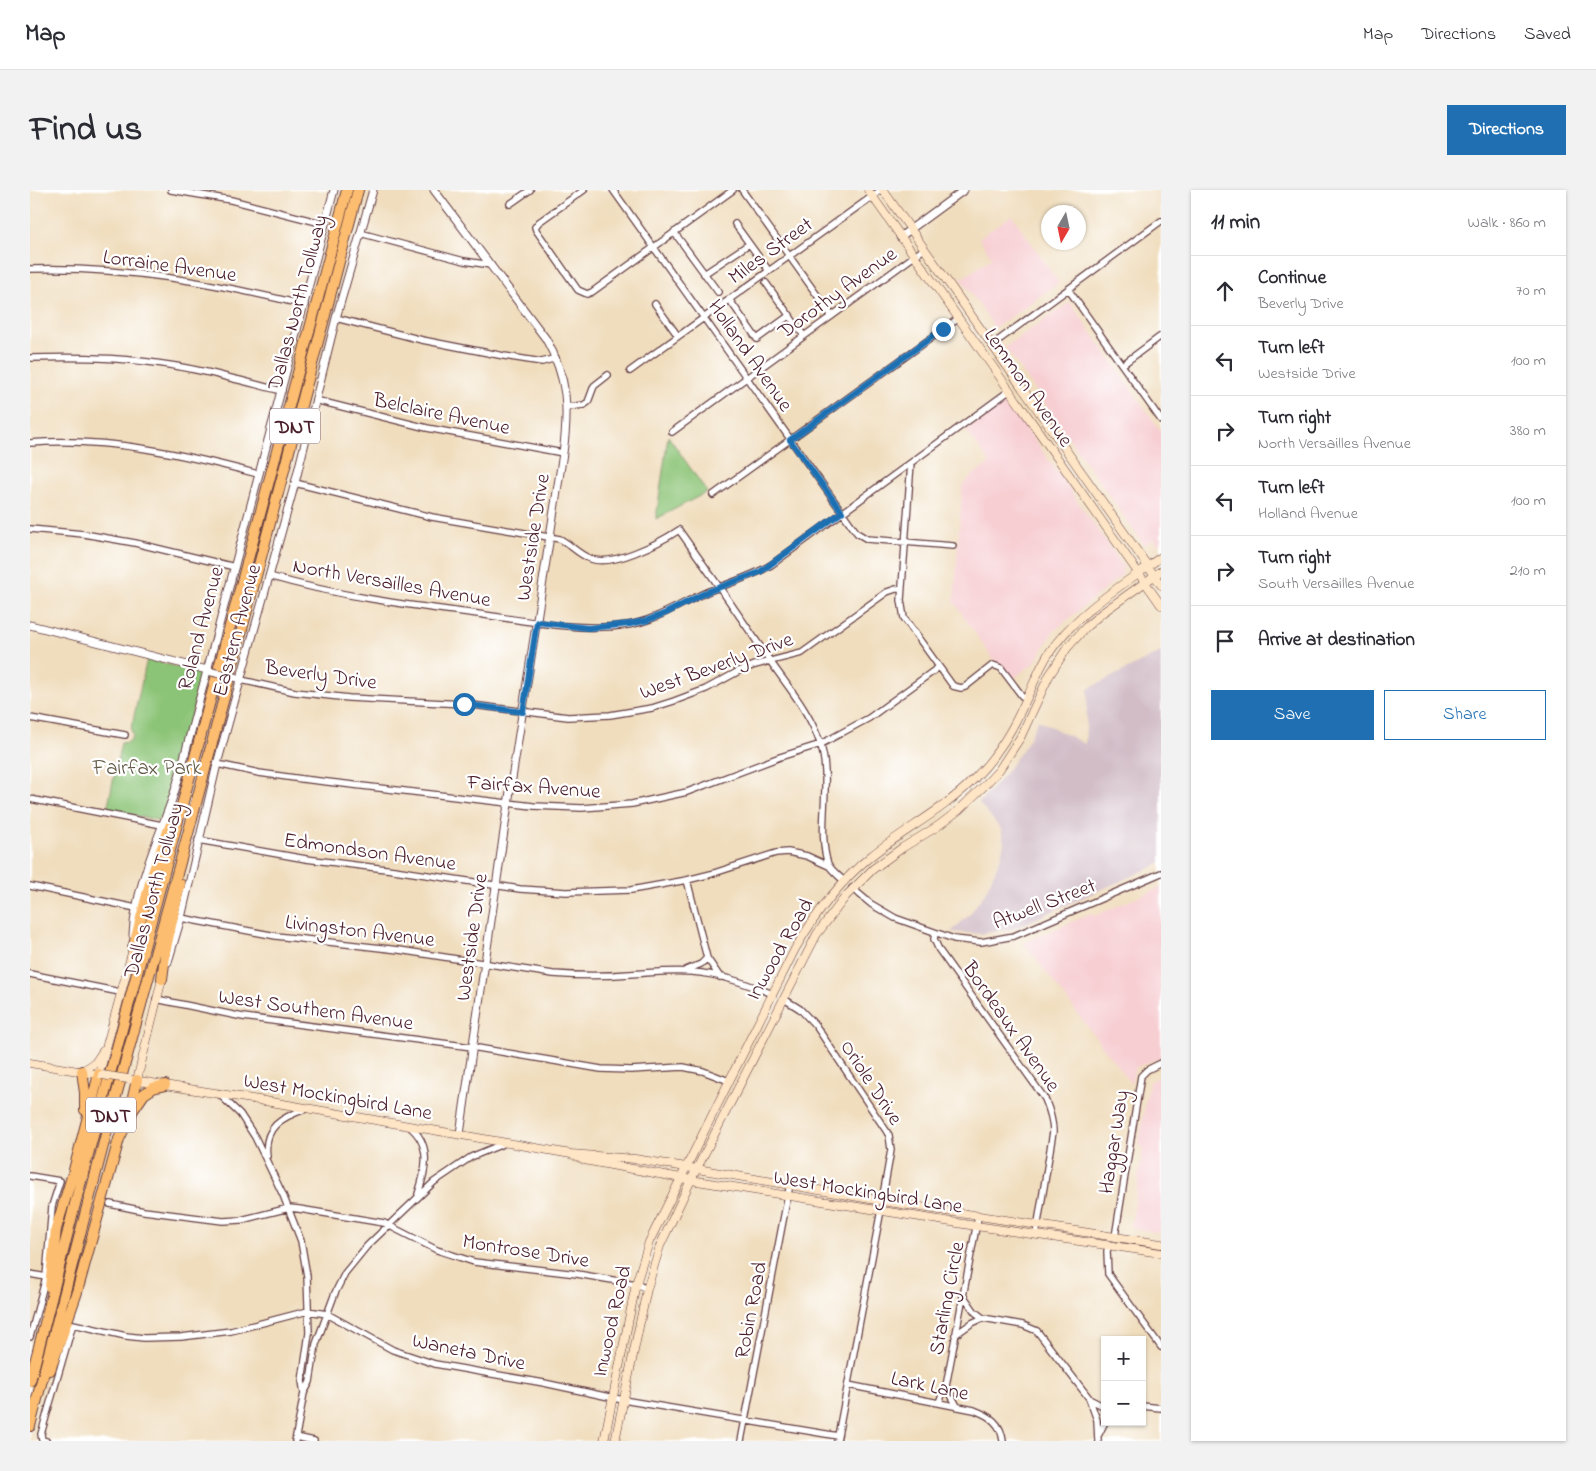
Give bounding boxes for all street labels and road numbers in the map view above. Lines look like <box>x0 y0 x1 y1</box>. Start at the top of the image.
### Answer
street label: Miles Street <box>723 211 820 293</box>
street label: Dallas North Tollway <box>261 212 339 395</box>
street label: Dorothy Avenue <box>772 240 905 349</box>
street label: Lorraine Avenue <box>101 243 239 291</box>
street label: Holland Avenue <box>699 294 800 419</box>
street label: Lemmon Avenue <box>975 323 1080 454</box>
street label: Belclaire Avenue <box>370 386 513 444</box>
road number: DNT <box>270 408 320 444</box>
street label: Westside Drive <box>509 471 559 603</box>
street label: North Versailles Avenue <box>290 552 494 616</box>
street label: Eastern Avenue <box>206 560 270 700</box>
street label: Roland Avenue <box>171 563 233 694</box>
street label: West Beverly Drive <box>636 625 799 710</box>
street label: Beverly Drive <box>262 653 379 701</box>
street label: Fairfax Avenue <box>465 768 602 808</box>
street label: Dallas North Tollway <box>117 800 195 983</box>
street label: Edmondson Avenue <box>282 826 458 880</box>
street label: Westside Drive <box>449 871 497 1003</box>
street label: Atwell Street <box>989 871 1101 938</box>
street label: Inwood Road <box>739 893 822 1007</box>
street label: Livingston Avenue <box>283 908 437 958</box>
street label: Bordeaux Avenue <box>953 955 1067 1099</box>
street label: West Southern Avenue <box>216 982 416 1040</box>
street label: Oriole Drive <box>831 1034 909 1132</box>
street label: West Mockingbird Lane <box>241 1067 435 1131</box>
street label: Haggar Way <box>1092 1088 1140 1197</box>
road number: DNT <box>86 1098 136 1132</box>
street label: West Mockingbird Lane <box>771 1163 965 1225</box>
street label: Montrose Drive <box>460 1227 592 1277</box>
street label: Starling Circle <box>922 1239 976 1358</box>
street label: Robin Road <box>728 1259 776 1361</box>
street label: Inwood Road <box>586 1263 640 1380</box>
street label: Waneta Drive <box>409 1326 528 1380</box>
street label: Lark Lane <box>888 1364 972 1410</box>

